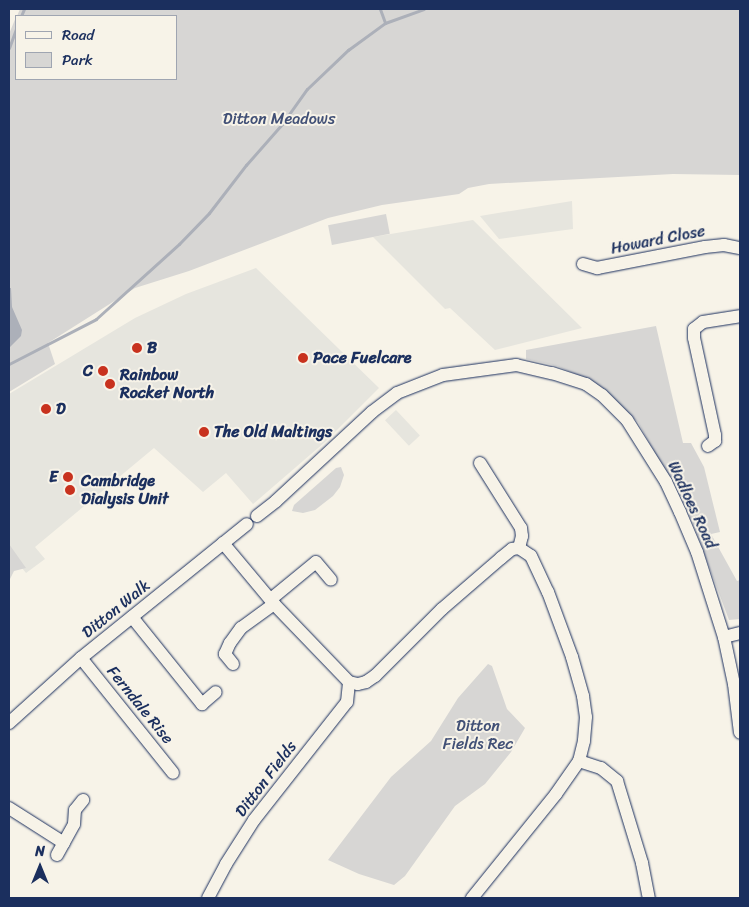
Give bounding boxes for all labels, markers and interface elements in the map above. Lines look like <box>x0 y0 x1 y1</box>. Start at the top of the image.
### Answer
legend <box>15 15 178 80</box>
text: Road <box>62 22 94 48</box>
text: Park <box>62 47 93 73</box>
park label: Ditton Meadows <box>223 109 335 129</box>
street label: Howard Close <box>609 221 707 259</box>
place label: B <box>147 338 157 358</box>
marker: B <box>131 342 143 354</box>
place label: Pace Fuelcare <box>313 348 412 368</box>
marker: Pace Fuelcare <box>297 352 309 364</box>
place label: C <box>83 361 93 381</box>
marker: C <box>97 365 109 377</box>
place label: Rainbow Rocket North <box>120 365 214 403</box>
marker: Rainbow Rocket North <box>104 378 116 390</box>
place label: D <box>56 399 66 419</box>
marker: D <box>40 403 52 415</box>
place label: The Old Maltings <box>214 422 332 442</box>
marker: The Old Maltings <box>198 426 210 438</box>
street label: Wadloes Road <box>663 458 721 552</box>
place label: E <box>49 467 58 487</box>
marker: E <box>62 471 74 483</box>
place label: Cambridge Dialysis Unit <box>81 471 169 509</box>
marker: Cambridge Dialysis Unit <box>63 483 77 497</box>
street label: Ditton Walk <box>78 576 154 642</box>
street label: Ferndale Rise <box>103 662 177 748</box>
park label: Ditton Fields Rec <box>443 716 513 754</box>
street label: Ditton Fields <box>232 738 300 820</box>
text: N <box>35 839 45 864</box>
north arrow <box>15 842 65 892</box>

